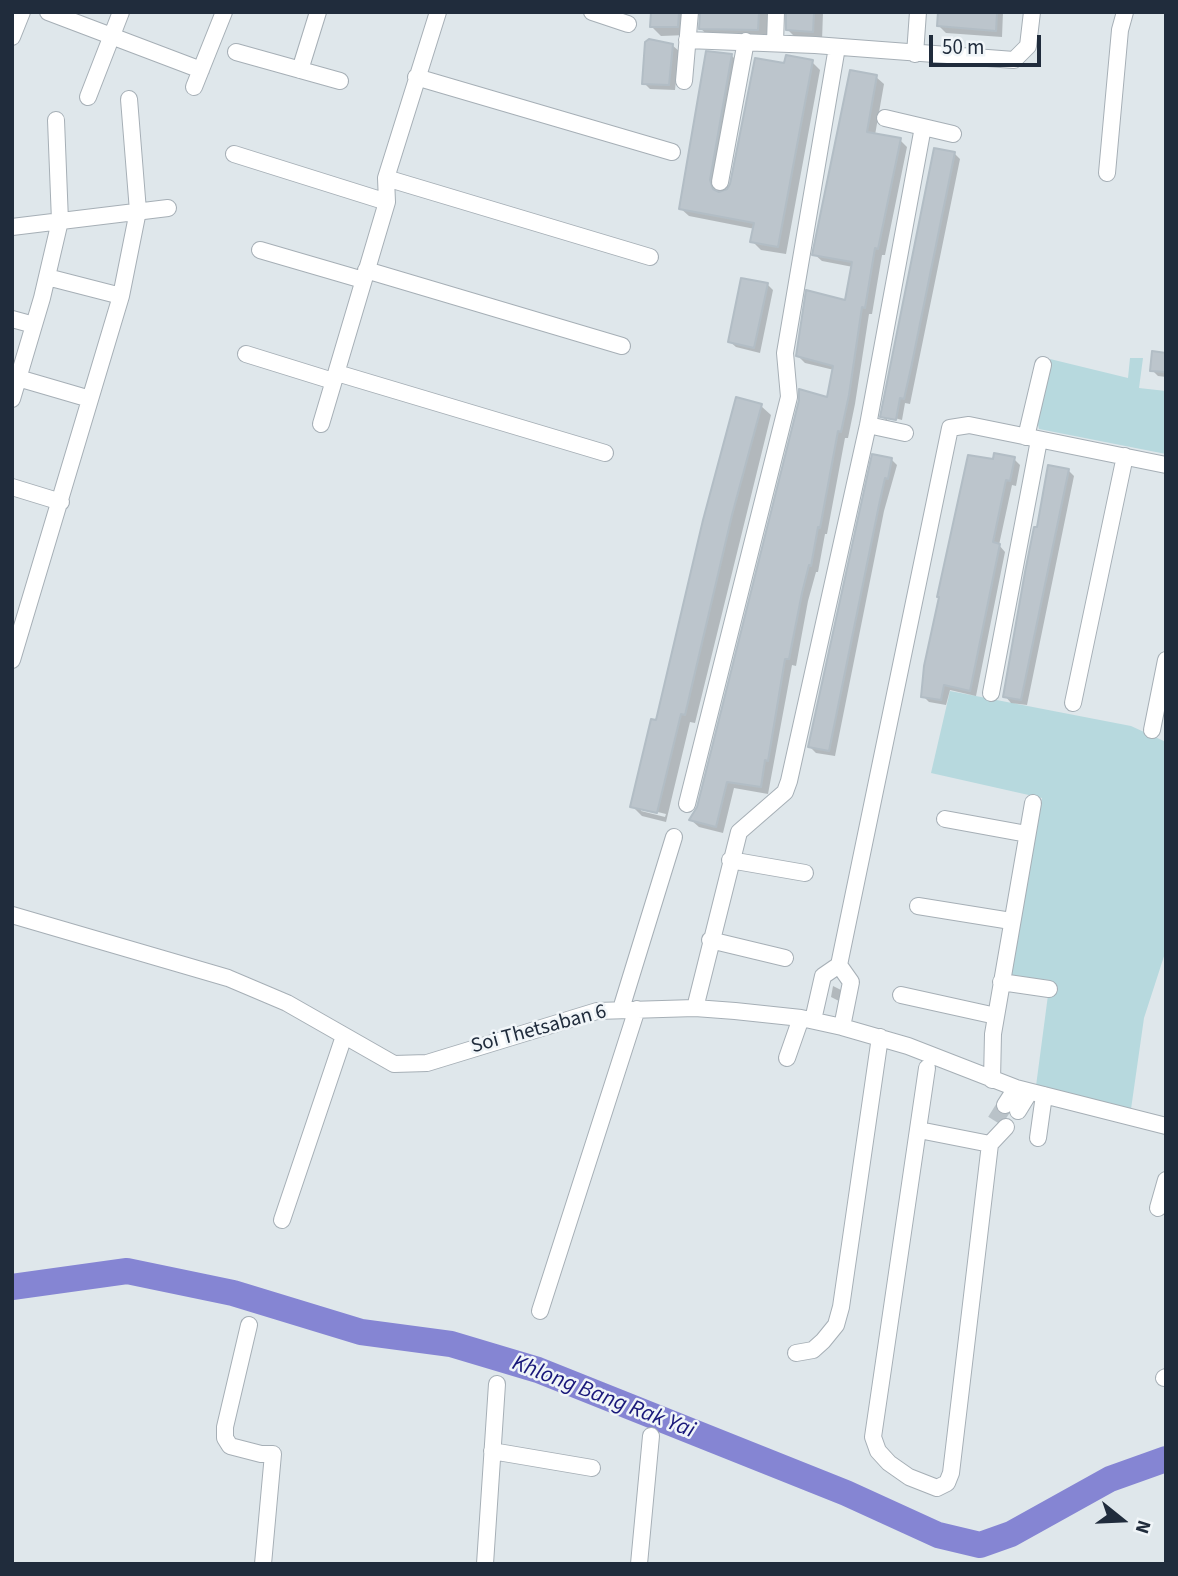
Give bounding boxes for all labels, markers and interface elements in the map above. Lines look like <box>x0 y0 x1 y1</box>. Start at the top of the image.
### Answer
scale bar <box>933 21 1045 65</box>
text: 50 m <box>942 32 984 62</box>
street label: Soi Thetsaban 6 <box>469 1000 609 1060</box>
water label: Khlong Bang Rak Yai <box>508 1350 698 1446</box>
north arrow <box>1087 1485 1157 1555</box>
text: N <box>1128 1516 1157 1537</box>

